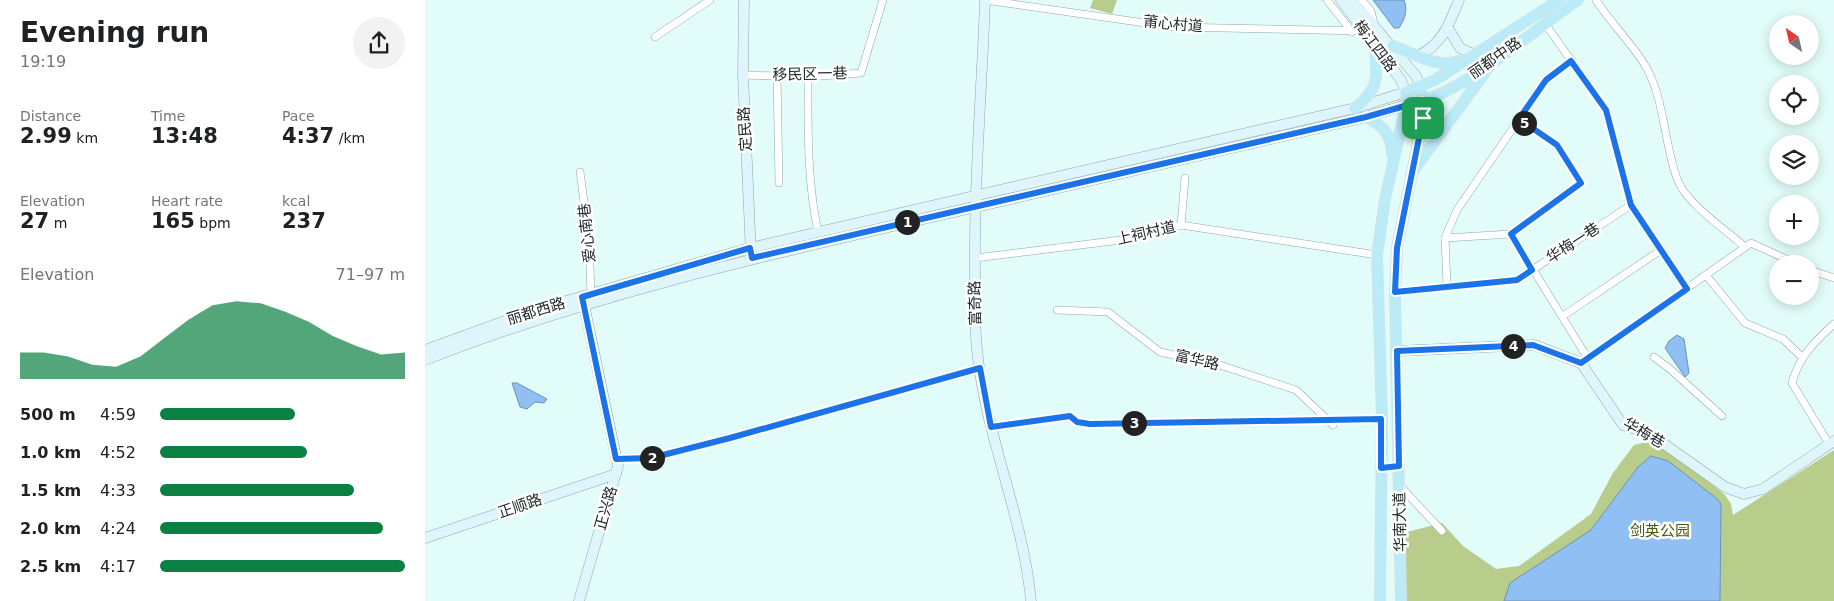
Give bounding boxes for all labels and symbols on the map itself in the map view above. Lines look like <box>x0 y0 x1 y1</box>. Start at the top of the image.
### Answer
street label: 莆心村道 <box>1142 12 1204 36</box>
north arrow <box>1769 15 1819 65</box>
street label: 梅江四路 <box>1350 17 1400 75</box>
street label: 丽都中路 <box>1465 33 1525 83</box>
street label: 移民区一巷 <box>772 64 848 84</box>
pin <box>1402 97 1444 139</box>
street label: 定民路 <box>735 106 755 152</box>
pin: 5 <box>1511 110 1537 136</box>
street label: 爱心南巷 <box>575 202 599 264</box>
pin: 1 <box>895 210 919 234</box>
street label: 上祠村道 <box>1115 217 1177 249</box>
street label: 华梅一巷 <box>1543 219 1603 267</box>
street label: 富奇路 <box>966 280 984 326</box>
street label: 丽都西路 <box>505 294 567 328</box>
pin: 4 <box>1501 334 1525 358</box>
street label: 富华路 <box>1173 346 1221 374</box>
pin: 3 <box>1121 410 1147 436</box>
street label: 华梅巷 <box>1620 414 1668 452</box>
pin: 2 <box>639 446 665 470</box>
street label: 正兴路 <box>591 484 621 532</box>
street label: 正顺路 <box>496 490 544 522</box>
street label: 华南大道 <box>1390 492 1410 552</box>
park label: 剑英公园 <box>1630 522 1690 540</box>

